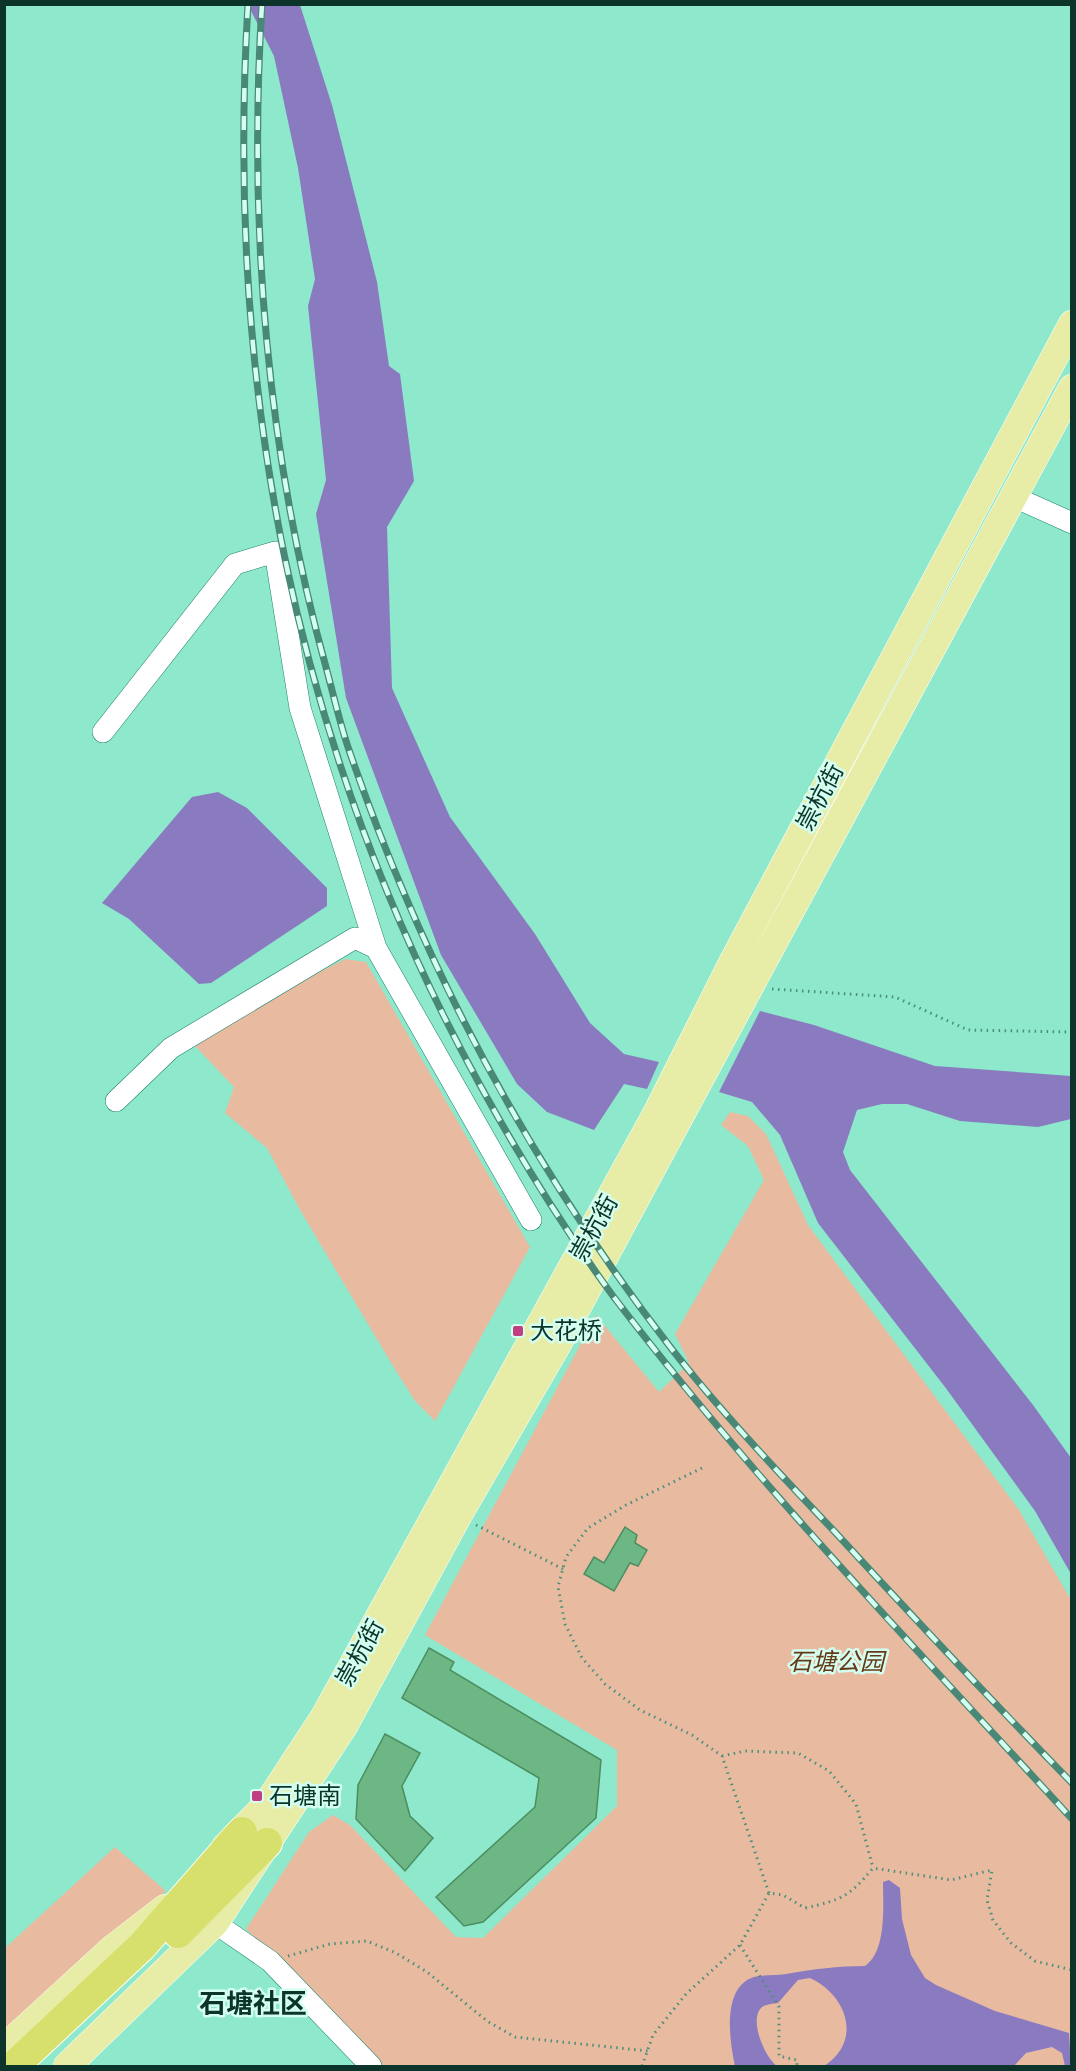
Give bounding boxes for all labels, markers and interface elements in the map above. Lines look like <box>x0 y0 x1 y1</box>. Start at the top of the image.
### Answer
street label: 崇杭街 <box>788 757 854 838</box>
street label: 崇杭街 <box>562 1188 628 1269</box>
place label: 大花桥 <box>530 1314 602 1350</box>
marker: 大花桥 <box>511 1324 525 1338</box>
street label: 崇杭街 <box>328 1613 394 1694</box>
park label: 石塘公园 <box>788 1645 887 1681</box>
place label: 石塘南 <box>269 1779 341 1815</box>
marker: 石塘南 <box>250 1789 264 1803</box>
district label: 石塘社区 <box>199 1984 307 2026</box>

